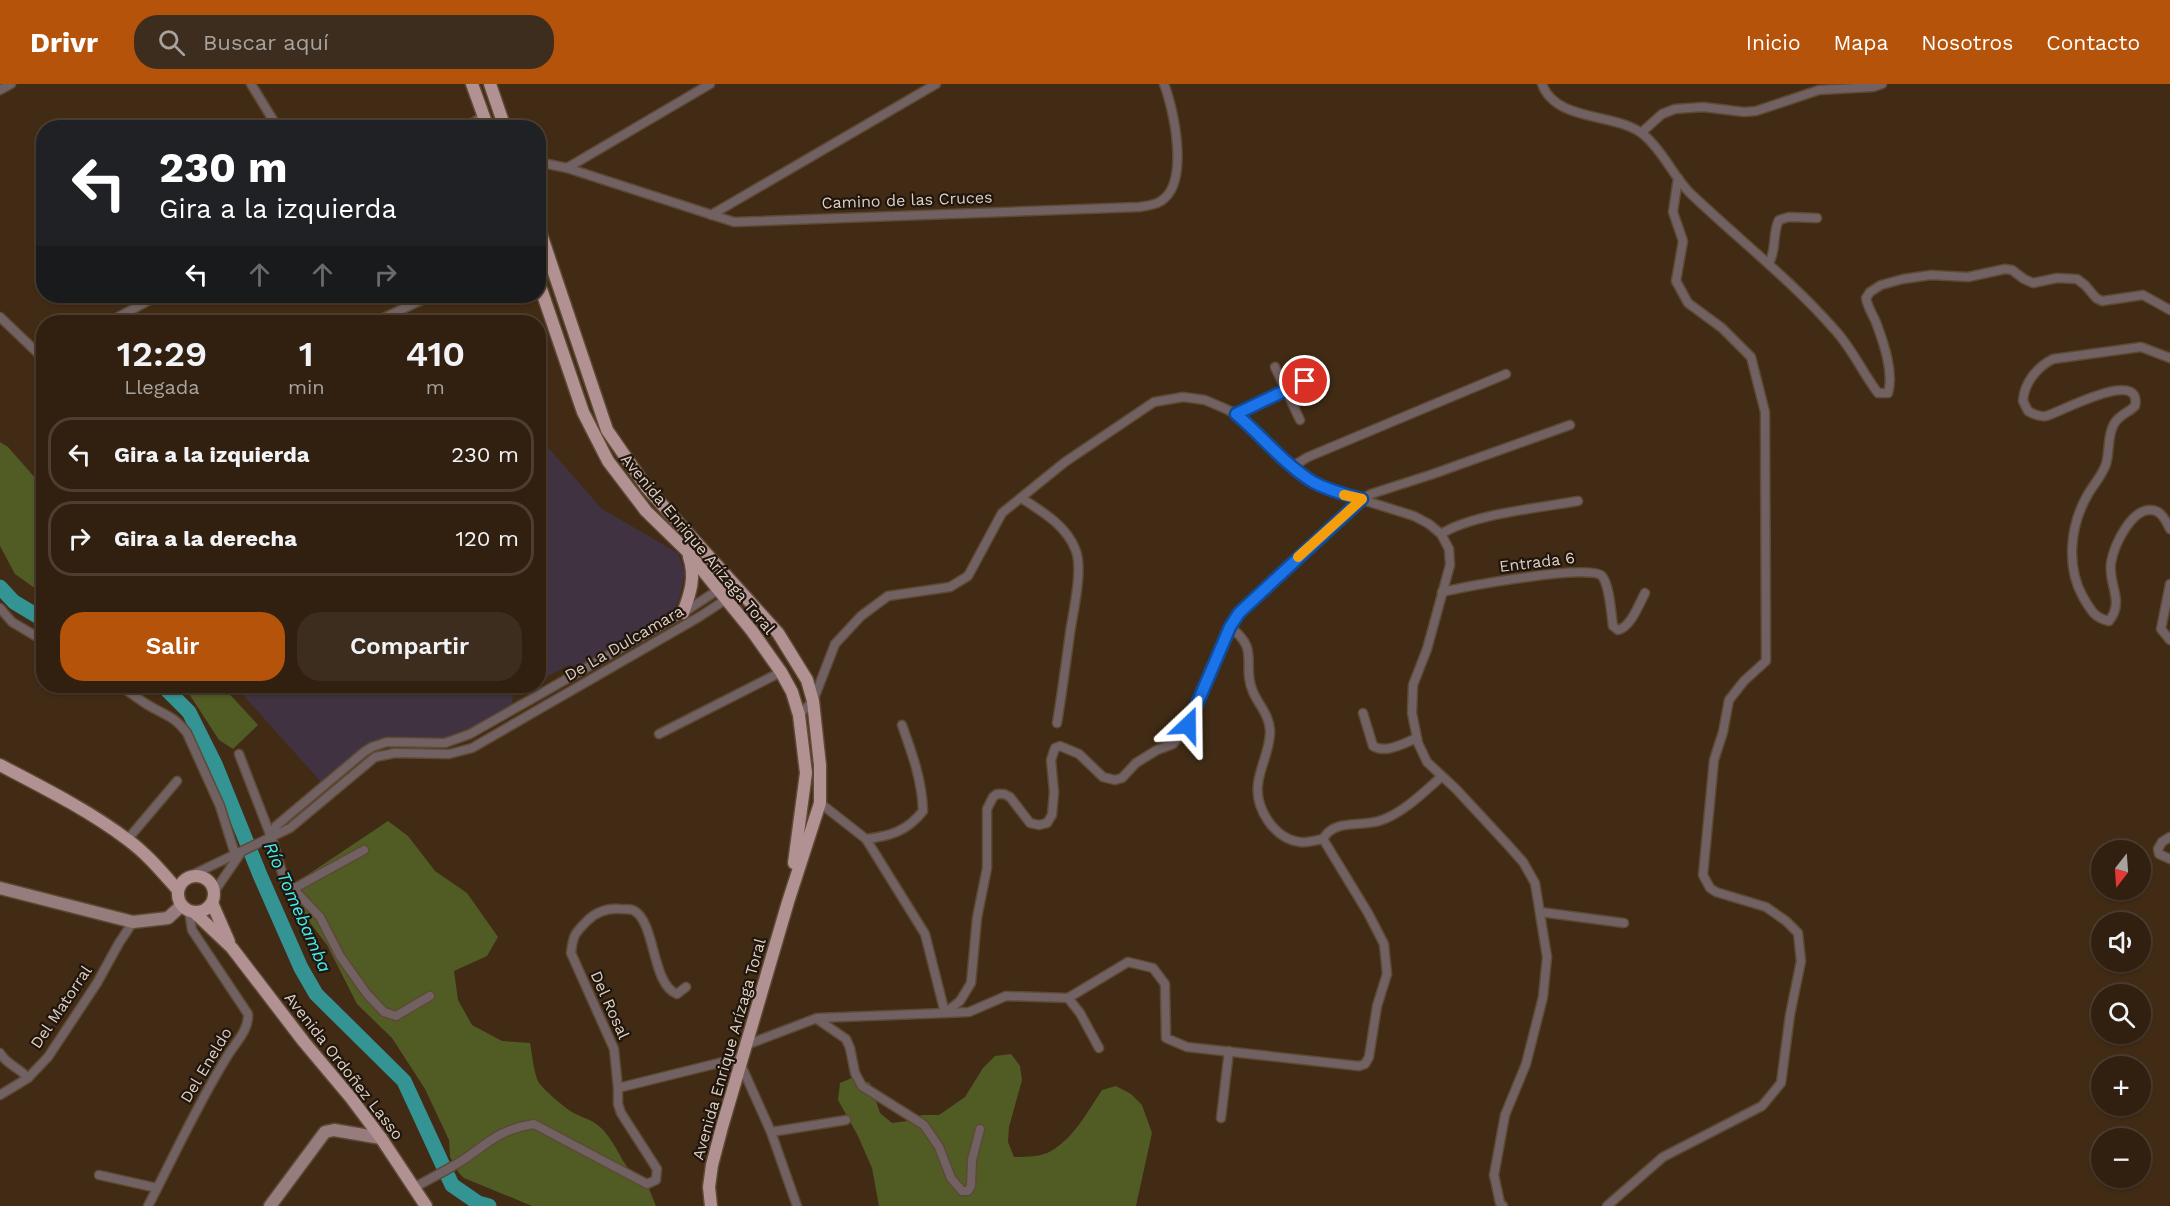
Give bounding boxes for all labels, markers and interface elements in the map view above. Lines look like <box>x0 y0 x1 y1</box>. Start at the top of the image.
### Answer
search box <box>134 15 554 69</box>
text: Drivr <box>30 26 98 59</box>
icon: search <box>155 26 188 59</box>
text: Buscar aquí <box>203 30 329 55</box>
text: Inicio <box>1746 30 1801 55</box>
text: Mapa <box>1834 30 1888 55</box>
text: Nosotros <box>1921 30 2013 55</box>
text: Contacto <box>2046 30 2140 55</box>
text: 230 m <box>159 143 288 192</box>
icon: left <box>60 144 138 222</box>
street label: Camino de las Cruces <box>821 188 993 212</box>
text: Gira a la izquierda <box>159 193 397 225</box>
icon: left <box>180 258 213 291</box>
icon: ahead <box>243 258 276 291</box>
icon: ahead <box>306 258 339 291</box>
icon: right <box>369 258 402 291</box>
text: 12:29 <box>117 333 207 375</box>
text: 1 <box>299 333 314 375</box>
text: 410 <box>405 333 465 375</box>
pin <box>1279 355 1330 406</box>
icon: arrive <box>1288 364 1321 397</box>
text: Llegada <box>124 375 200 399</box>
text: min <box>288 375 325 399</box>
text: m <box>426 375 445 399</box>
icon: left <box>63 438 96 471</box>
text: Gira a la izquierda <box>114 442 310 467</box>
text: 230 m <box>451 442 519 467</box>
street label: Avenida Enrique Arízaga Toral <box>617 450 779 638</box>
icon: right <box>63 522 96 555</box>
text: Gira a la derecha <box>114 526 297 551</box>
text: 120 m <box>455 526 519 551</box>
street label: Entrada 6 <box>1498 548 1576 576</box>
street label: De La Dulcamara <box>561 601 687 685</box>
button: Salir <box>60 612 285 681</box>
button: Compartir <box>297 612 522 681</box>
position arrow <box>1156 693 1220 757</box>
water label: Río Tomebamba <box>260 839 336 975</box>
north arrow <box>2091 840 2151 900</box>
map controls <box>2091 840 2151 1188</box>
button: sound <box>2091 912 2151 972</box>
street label: Avenida Enrique Arízaga Toral <box>688 936 770 1162</box>
street label: Del Matorral <box>26 962 96 1052</box>
street label: Del Rosal <box>586 968 634 1042</box>
button: search <box>2091 984 2151 1044</box>
street label: Avenida Ordoñez Lasso <box>281 988 407 1144</box>
street label: Del Eneldo <box>176 1024 236 1106</box>
button: + <box>2091 1056 2151 1116</box>
button: − <box>2091 1128 2151 1188</box>

